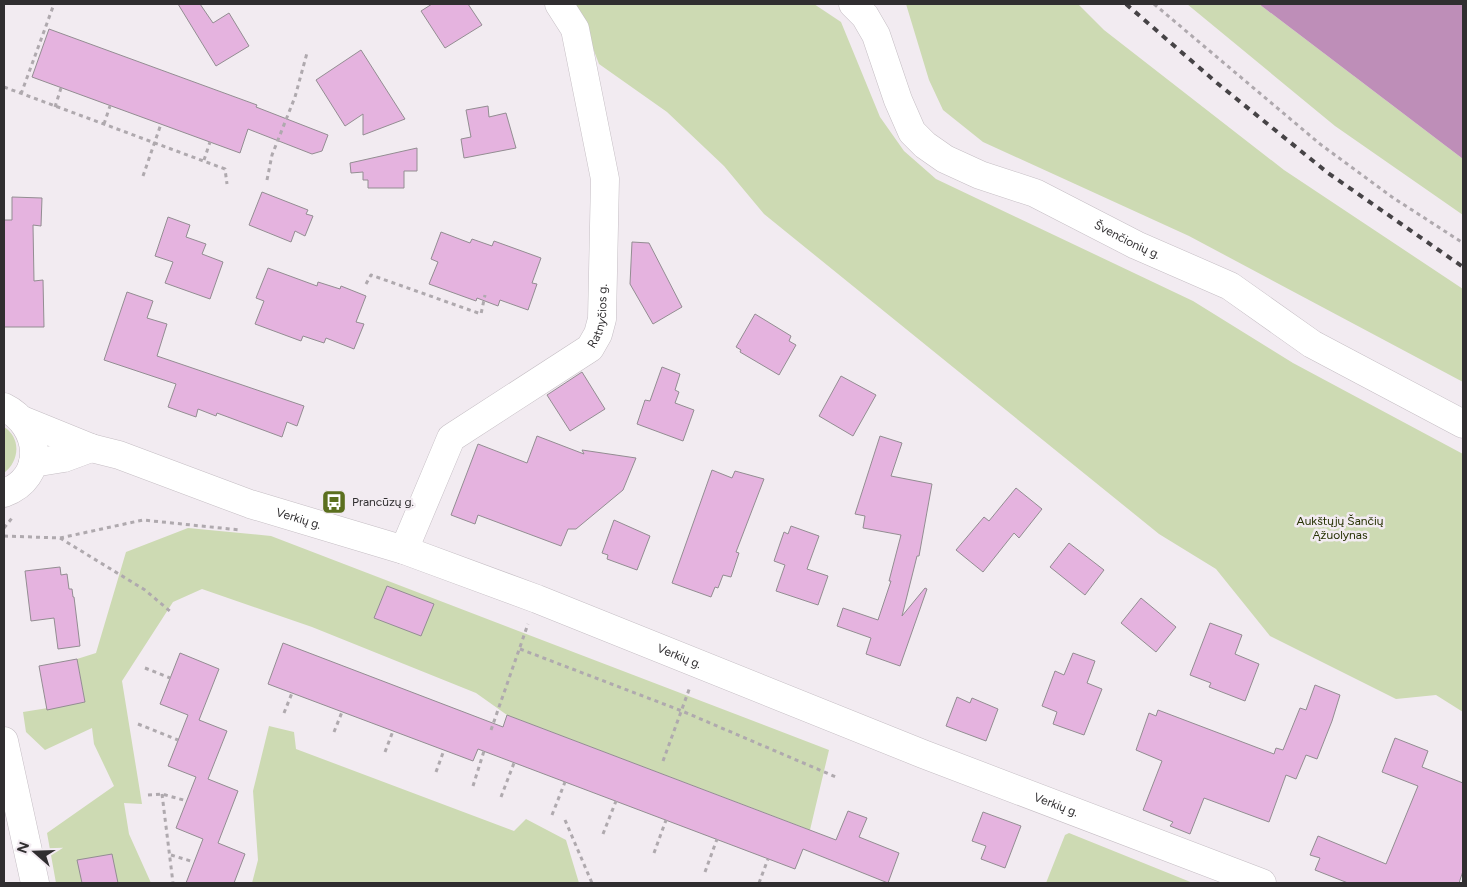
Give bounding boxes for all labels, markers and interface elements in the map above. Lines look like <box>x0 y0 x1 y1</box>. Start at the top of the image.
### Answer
street label: Švenčionių g. <box>1092 218 1162 262</box>
street label: Ratnyčios g. <box>585 284 610 350</box>
bus stop icon: Prancūzų g. <box>321 489 347 515</box>
place label: Prancūzų g. <box>352 495 414 509</box>
street label: Verkių g. <box>274 505 323 532</box>
park label: Aukštųjų Šančių Ąžuolynas <box>1297 514 1384 542</box>
street label: Verkių g. <box>655 641 703 671</box>
street label: Verkių g. <box>1032 790 1080 819</box>
north arrow <box>10 827 60 877</box>
text: N <box>13 840 33 856</box>

